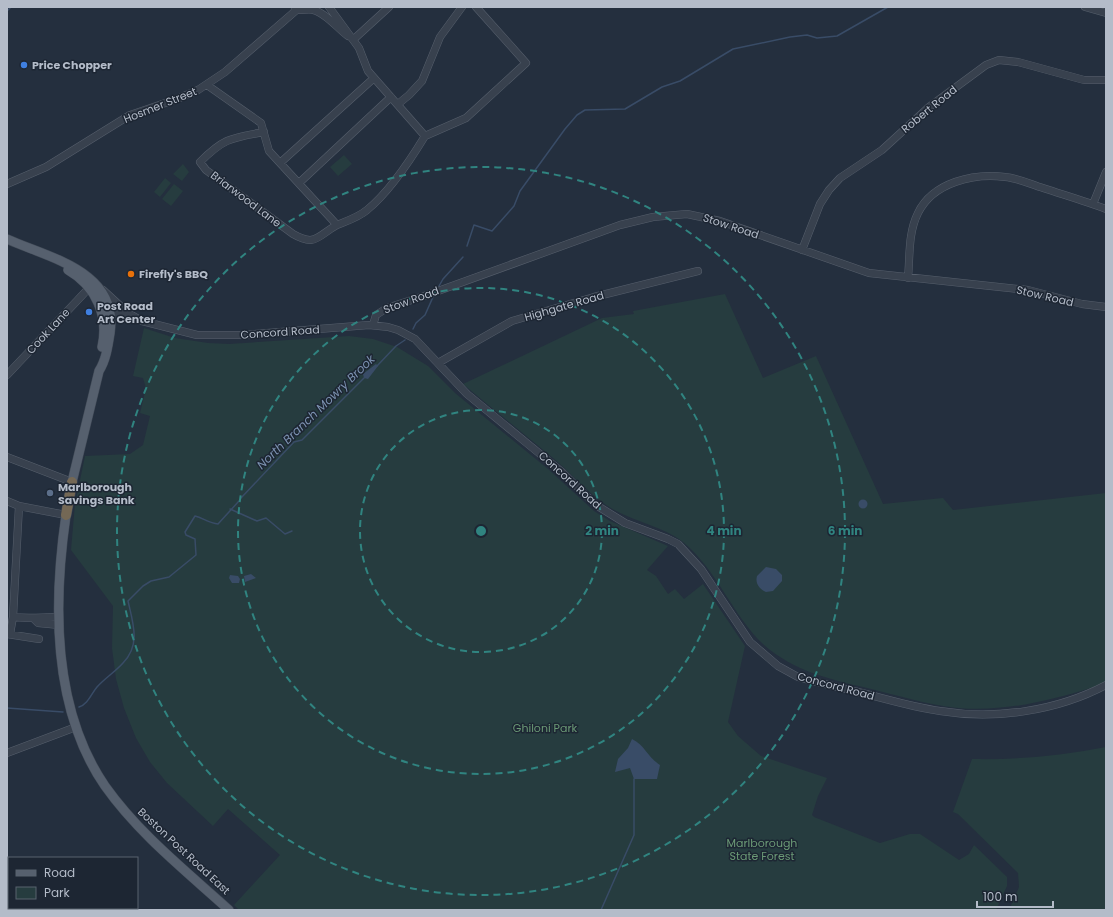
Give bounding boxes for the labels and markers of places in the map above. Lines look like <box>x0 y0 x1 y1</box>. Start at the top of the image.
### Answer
place label: Price Chopper <box>32 57 112 73</box>
marker: Price Chopper <box>19 60 29 70</box>
place label: Firefly's BBQ <box>139 266 208 282</box>
marker: Firefly's BBQ <box>126 269 136 279</box>
place label: Post Road Art Center <box>97 298 155 327</box>
marker: Post Road Art Center <box>84 307 94 317</box>
place label: Marlborough Savings Bank <box>58 479 135 508</box>
marker: Marlborough Savings Bank <box>45 488 55 498</box>
centre of rings <box>474 524 488 538</box>

